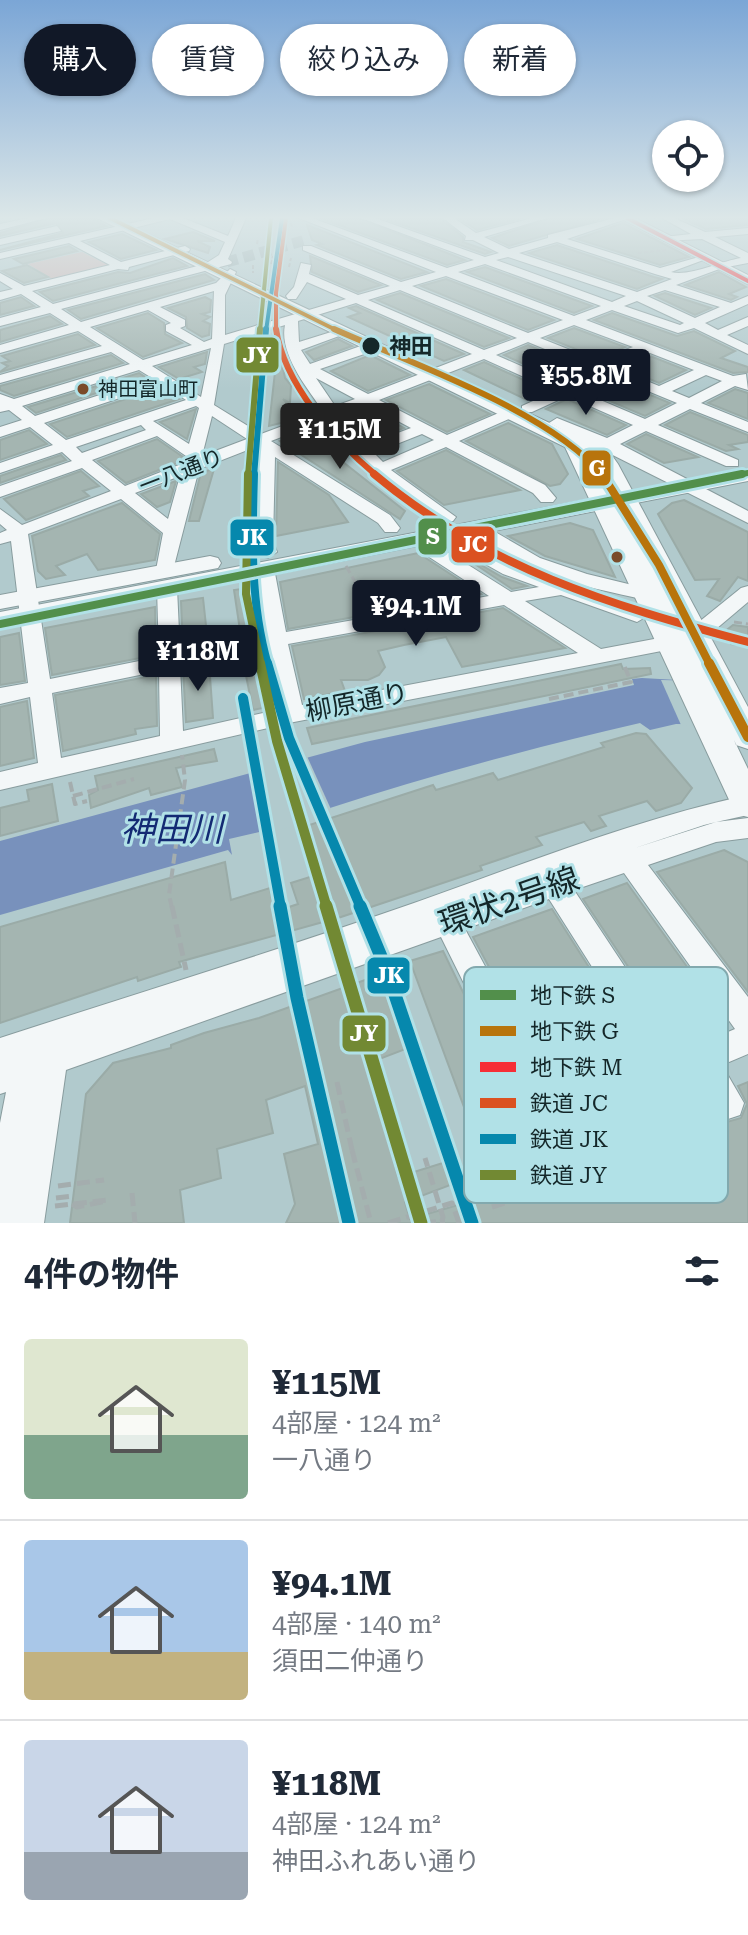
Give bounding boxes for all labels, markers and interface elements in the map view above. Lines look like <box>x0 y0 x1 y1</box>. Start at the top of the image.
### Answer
chip: 購入 <box>24 24 136 96</box>
chip: 賃貸 <box>152 24 264 96</box>
chip: 絞り込み <box>280 24 448 96</box>
chip: 新着 <box>464 24 576 96</box>
map controls <box>652 120 724 192</box>
button: locate <box>652 120 724 192</box>
place label: 神田 <box>389 334 433 359</box>
marker: 神田 <box>360 335 382 357</box>
line badge: JY <box>235 336 280 374</box>
text: JY <box>243 343 272 368</box>
pin: ¥55.8M <box>521 349 651 417</box>
text: ¥55.8M <box>540 360 632 390</box>
place label: 神田富山町 <box>98 377 198 401</box>
marker: 神田富山町 <box>75 381 91 397</box>
pin: ¥115M <box>284 403 396 471</box>
text: ¥115M <box>298 414 382 444</box>
street label: 一八通り <box>136 444 227 499</box>
line badge: G <box>581 449 612 487</box>
text: G <box>589 456 606 481</box>
line badge: S <box>417 517 448 556</box>
line badge: JK <box>229 518 275 557</box>
text: S <box>426 524 440 549</box>
text: JK <box>237 525 267 550</box>
line badge: JC <box>450 525 496 564</box>
text: JC <box>459 532 487 557</box>
unlabelled marker <box>609 549 625 565</box>
pin: ¥94.1M <box>351 580 481 648</box>
text: ¥94.1M <box>370 591 462 621</box>
pin: ¥118M <box>142 625 254 693</box>
text: ¥118M <box>156 636 240 666</box>
street label: 柳原通り <box>303 677 411 727</box>
water label: 神田川 <box>121 809 226 849</box>
street label: 環状2号線 <box>434 859 584 943</box>
line badge: JK <box>366 956 411 995</box>
text: JK <box>374 963 404 988</box>
legend <box>464 967 728 1203</box>
text: 地下鉄 S <box>530 983 615 1008</box>
line badge: JY <box>341 1014 387 1053</box>
text: 地下鉄 G <box>530 1019 619 1044</box>
text: JY <box>350 1021 379 1046</box>
text: 地下鉄 M <box>530 1055 623 1080</box>
text: 鉄道 JC <box>530 1091 608 1116</box>
text: 鉄道 JK <box>530 1127 608 1152</box>
text: 鉄道 JY <box>530 1163 607 1188</box>
icon: filters <box>680 1249 724 1293</box>
text: 4件の物件 <box>24 1254 179 1294</box>
text: ¥115M <box>272 1362 381 1402</box>
icon: home <box>88 1371 184 1467</box>
text: 4部屋 · 124 m² <box>272 1408 441 1438</box>
text: 一八通り <box>272 1445 376 1475</box>
text: ¥94.1M <box>272 1563 392 1603</box>
icon: home <box>88 1572 184 1668</box>
text: 4部屋 · 140 m² <box>272 1609 441 1639</box>
text: 須田二仲通り <box>272 1646 428 1676</box>
text: ¥118M <box>272 1763 381 1803</box>
icon: home <box>88 1772 184 1868</box>
text: 4部屋 · 124 m² <box>272 1809 441 1839</box>
text: 神田ふれあい通り <box>272 1846 480 1876</box>

